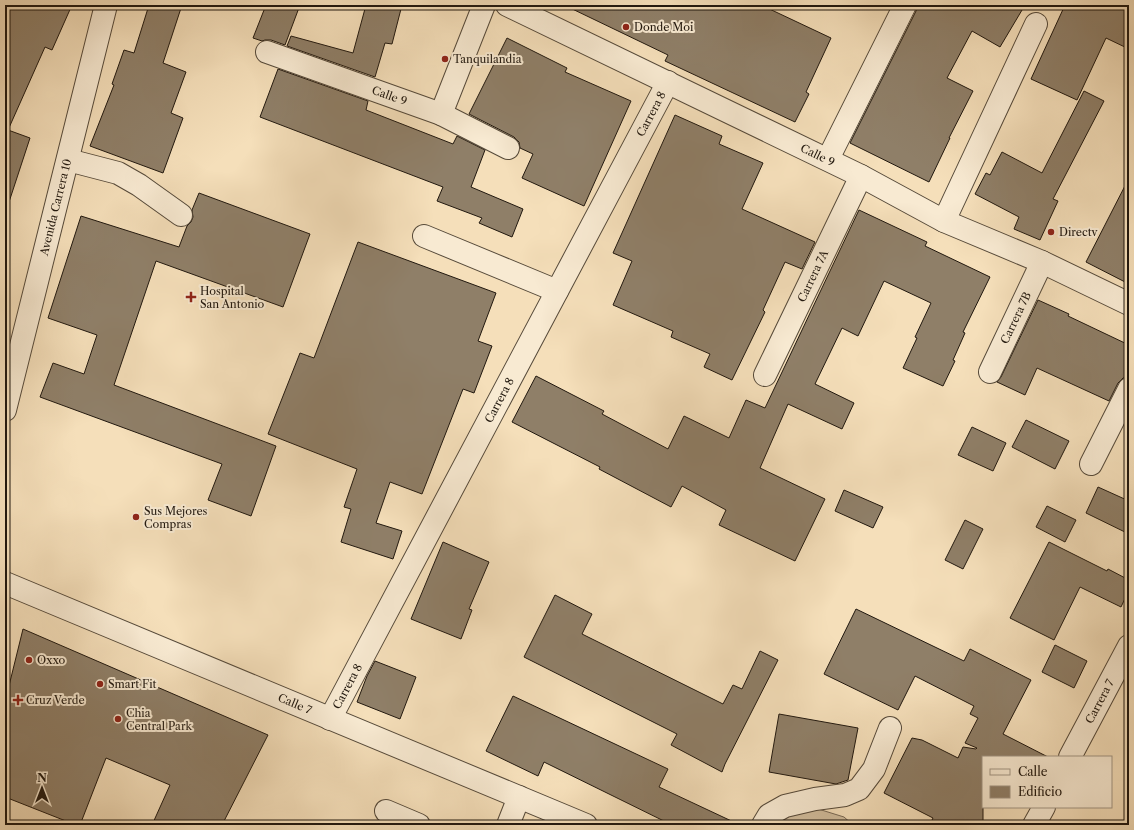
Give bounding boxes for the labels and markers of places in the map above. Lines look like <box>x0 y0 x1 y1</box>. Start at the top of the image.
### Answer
place label: Donde Moi <box>634 20 694 34</box>
marker: Donde Moi <box>621 22 631 32</box>
place label: Tanquilandia <box>453 52 522 66</box>
marker: Tanquilandia <box>440 54 450 64</box>
place label: Directv <box>1059 225 1099 239</box>
marker: Directv <box>1046 227 1056 237</box>
place label: Hospital San Antonio <box>200 284 265 311</box>
marker: Hospital San Antonio <box>185 291 197 303</box>
place label: Sus Mejores Compras <box>144 504 208 531</box>
marker: Sus Mejores Compras <box>131 512 141 522</box>
place label: Oxxo <box>37 653 66 667</box>
marker: Oxxo <box>24 655 34 665</box>
place label: Smart Fit <box>108 677 157 691</box>
marker: Smart Fit <box>95 679 105 689</box>
place label: Cruz Verde <box>26 693 85 707</box>
marker: Cruz Verde <box>13 695 23 705</box>
place label: Chia Central Park <box>126 706 193 733</box>
marker: Chia Central Park <box>113 714 123 724</box>

